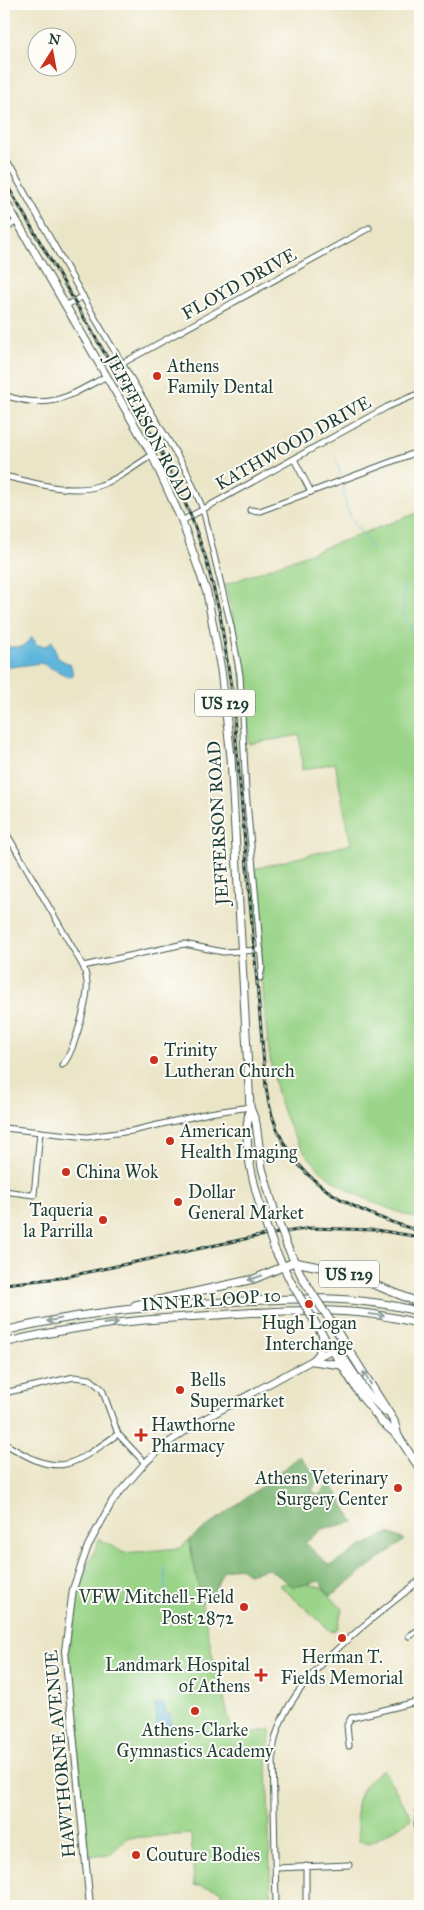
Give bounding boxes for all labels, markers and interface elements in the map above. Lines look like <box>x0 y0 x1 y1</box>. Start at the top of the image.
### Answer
north arrow <box>28 28 78 78</box>
text: N <box>47 30 62 49</box>
street label: FLOYD DRIVE <box>178 243 300 325</box>
street label: JEFFERSON ROAD <box>99 349 197 506</box>
place label: Athens Family Dental <box>166 355 273 398</box>
marker: Athens Family Dental <box>151 370 163 382</box>
street label: KATHWOOD DRIVE <box>211 391 375 495</box>
road number: US 129 <box>195 690 255 716</box>
street label: JEFFERSON ROAD <box>203 740 234 908</box>
place label: Trinity Lutheran Church <box>164 1039 295 1082</box>
marker: Trinity Lutheran Church <box>148 1054 160 1066</box>
place label: American Health Imaging <box>179 1120 298 1164</box>
marker: American Health Imaging <box>164 1135 176 1147</box>
place label: China Wok <box>76 1161 159 1183</box>
marker: China Wok <box>60 1166 72 1178</box>
place label: Dollar General Market <box>188 1181 304 1224</box>
marker: Dollar General Market <box>172 1196 184 1208</box>
place label: Taqueria la Parrilla <box>23 1199 93 1242</box>
marker: Taqueria la Parrilla <box>97 1214 109 1226</box>
road number: US 129 <box>319 1260 379 1288</box>
one-way arrow <box>248 1274 263 1283</box>
street label: INNER LOOP 10 <box>140 1284 282 1316</box>
marker: Hugh Logan Interchange <box>303 1298 315 1310</box>
one-way arrow <box>369 1310 385 1320</box>
place label: Hugh Logan Interchange <box>261 1312 357 1356</box>
one-way arrow <box>47 1316 63 1325</box>
one-way arrow <box>102 1318 118 1328</box>
place label: Bells Supermarket <box>190 1369 285 1412</box>
one-way arrow <box>361 1372 371 1386</box>
marker: Bells Supermarket <box>174 1384 186 1396</box>
place label: Hawthorne Pharmacy <box>151 1414 235 1457</box>
marker: Hawthorne Pharmacy <box>135 1429 147 1441</box>
place label: Athens Veterinary Surgery Center <box>254 1467 389 1511</box>
marker: Athens Veterinary Surgery Center <box>392 1482 404 1494</box>
place label: VFW Mitchell-Field Post 2872 <box>78 1586 234 1629</box>
marker: VFW Mitchell-Field Post 2872 <box>238 1601 250 1613</box>
marker: Herman T. Fields Memorial <box>336 1632 348 1644</box>
place label: Herman T. Fields Memorial <box>281 1646 403 1689</box>
street label: HAWTHORNE AVENUE <box>40 1649 80 1859</box>
place label: Landmark Hospital of Athens <box>105 1654 250 1697</box>
marker: Landmark Hospital of Athens <box>254 1668 268 1682</box>
marker: Athens-Clarke Gymnastics Academy <box>189 1705 201 1717</box>
place label: Athens-Clarke Gymnastics Academy <box>117 1719 274 1762</box>
place label: Couture Bodies <box>146 1844 260 1866</box>
marker: Couture Bodies <box>130 1849 142 1861</box>

